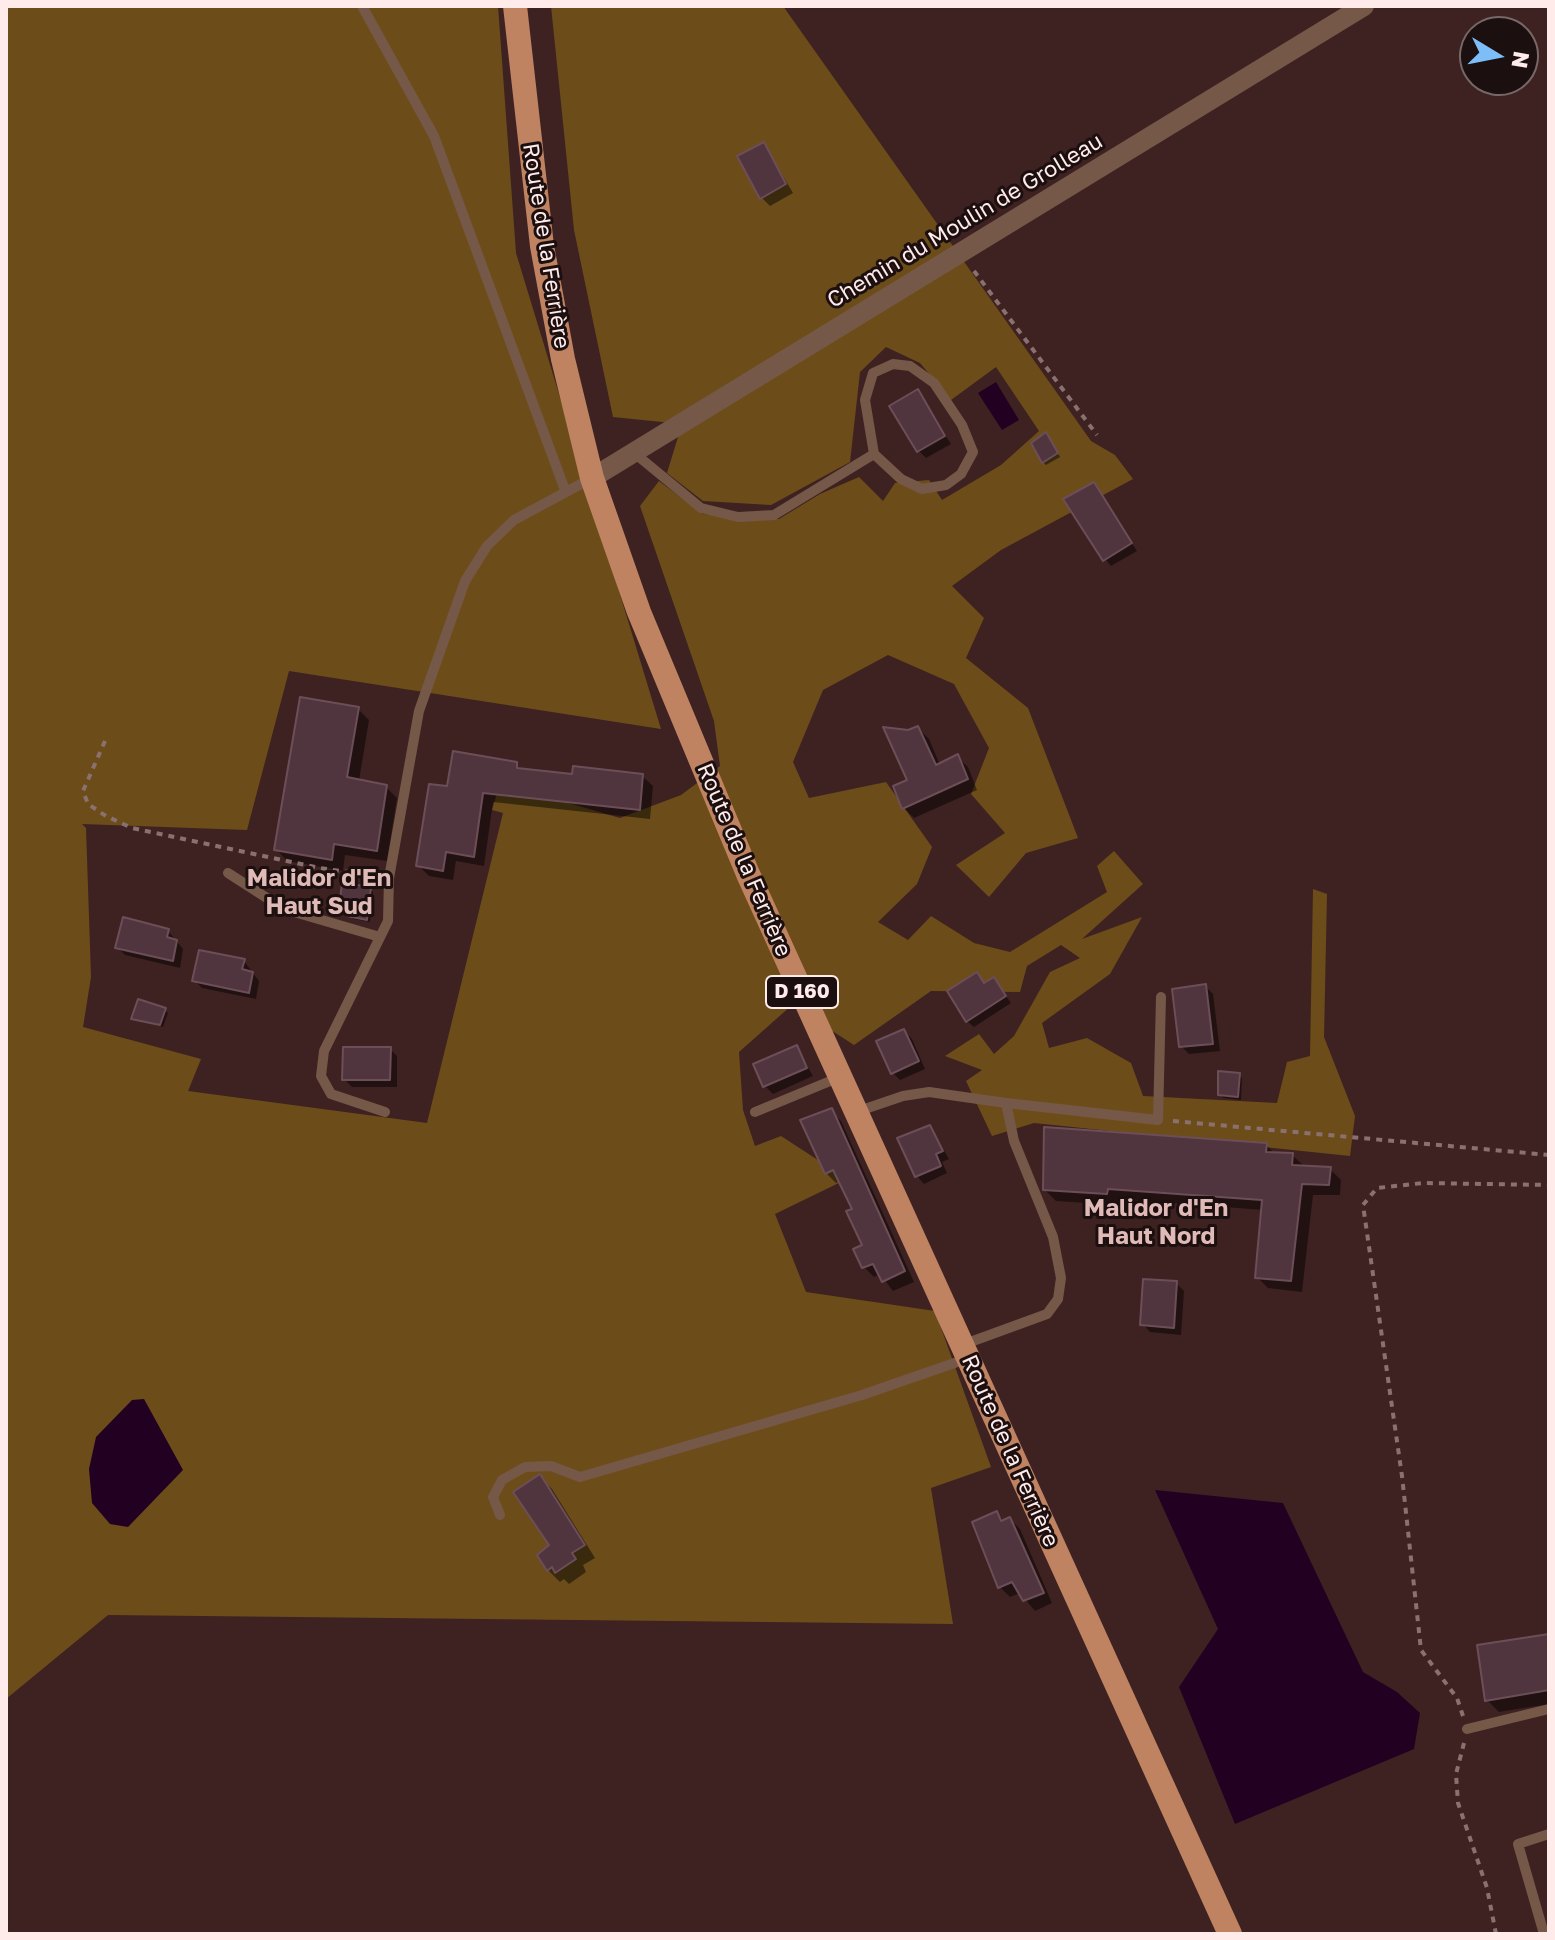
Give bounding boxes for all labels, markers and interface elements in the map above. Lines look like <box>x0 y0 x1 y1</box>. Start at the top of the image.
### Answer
north arrow <box>1459 16 1539 96</box>
text: N <box>1506 49 1536 70</box>
street label: Chemin du Moulin de Grolleau <box>823 128 1107 314</box>
street label: Route de la Ferrière <box>517 141 575 351</box>
street label: Route de la Ferrière <box>691 759 797 961</box>
district label: Malidor d'En Haut Sud <box>247 864 391 920</box>
road number: D 160 <box>766 976 838 1008</box>
district label: Malidor d'En Haut Nord <box>1084 1194 1228 1250</box>
street label: Route de la Ferrière <box>956 1351 1064 1551</box>

